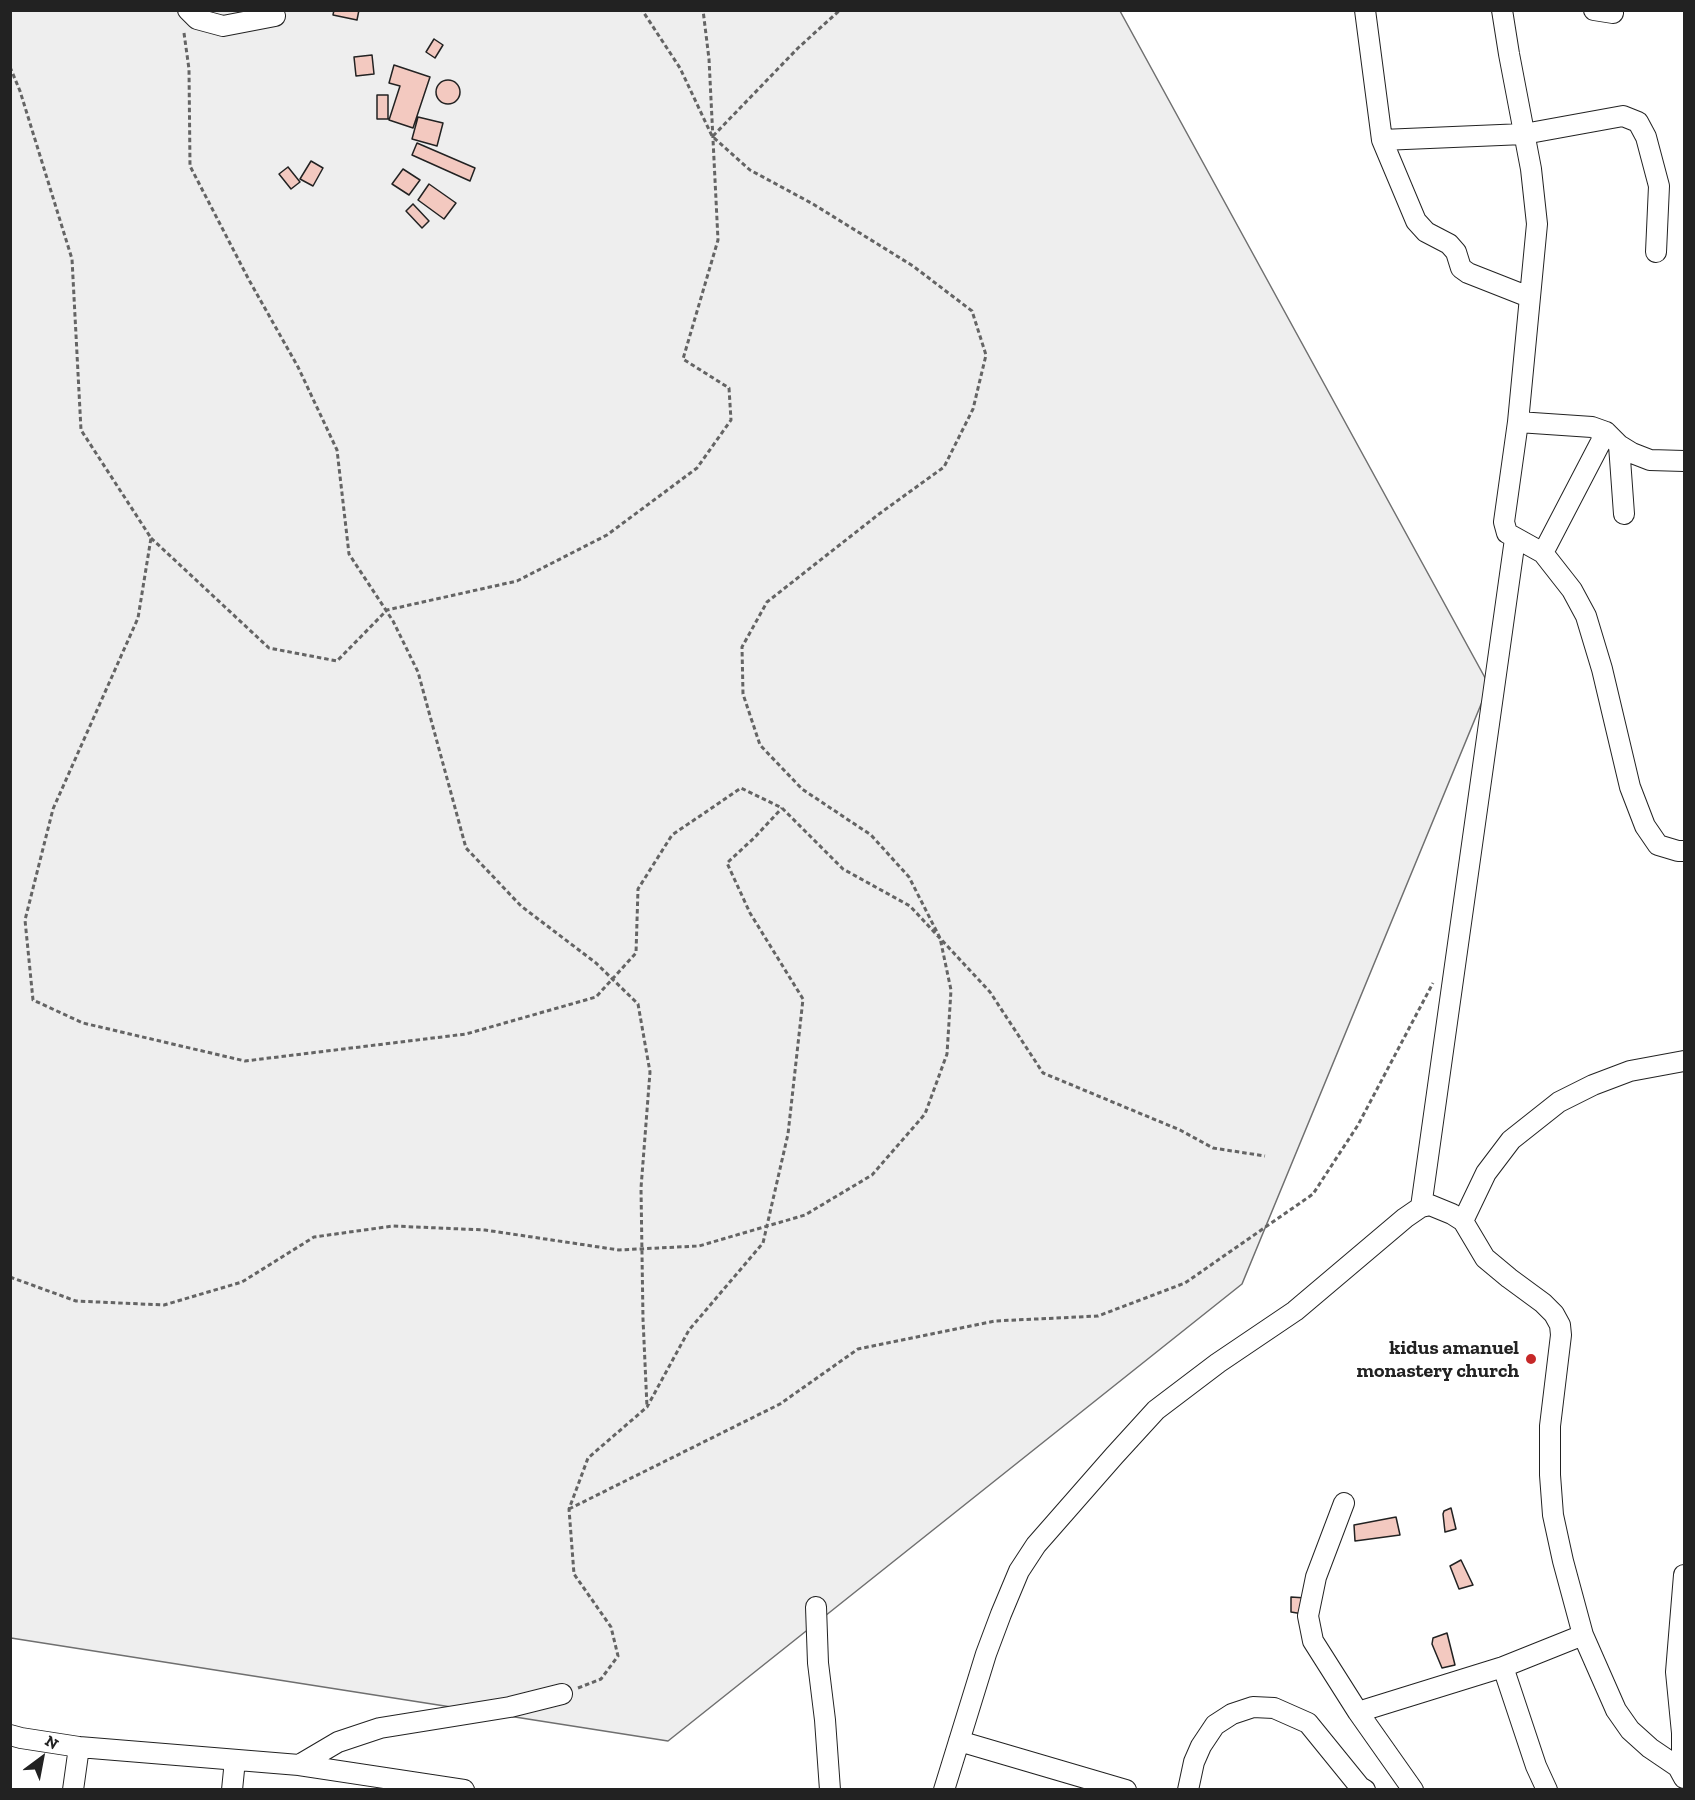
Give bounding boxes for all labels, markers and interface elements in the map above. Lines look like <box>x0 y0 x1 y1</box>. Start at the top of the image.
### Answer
place label: kidus amanuel monastery church <box>1356 1336 1519 1383</box>
marker: kidus amanuel monastery church <box>1524 1352 1538 1366</box>
north arrow <box>12 1728 72 1788</box>
text: N <box>42 1731 62 1754</box>

